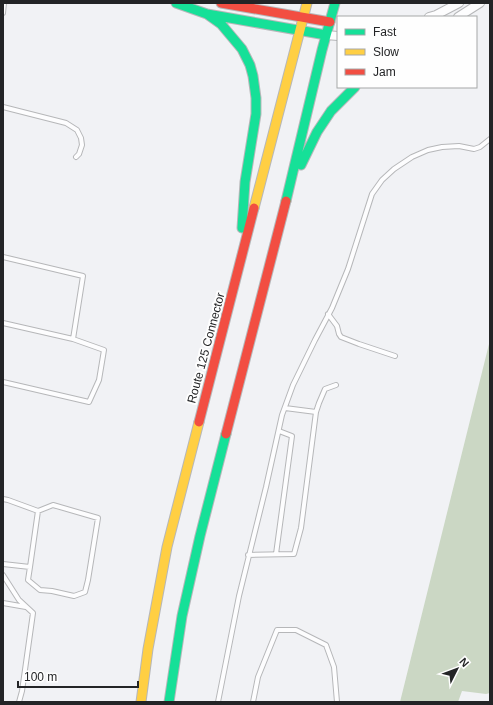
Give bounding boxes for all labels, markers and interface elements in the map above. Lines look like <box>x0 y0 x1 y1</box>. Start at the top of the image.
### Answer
legend <box>337 16 477 88</box>
text: Fast <box>373 25 397 39</box>
text: Slow <box>373 45 399 59</box>
text: Jam <box>373 65 396 79</box>
street label: Route 125 Connector <box>184 291 228 405</box>
north arrow <box>437 649 477 689</box>
text: N <box>457 655 472 669</box>
scale bar <box>18 663 138 689</box>
text: 100 m <box>24 670 57 684</box>

